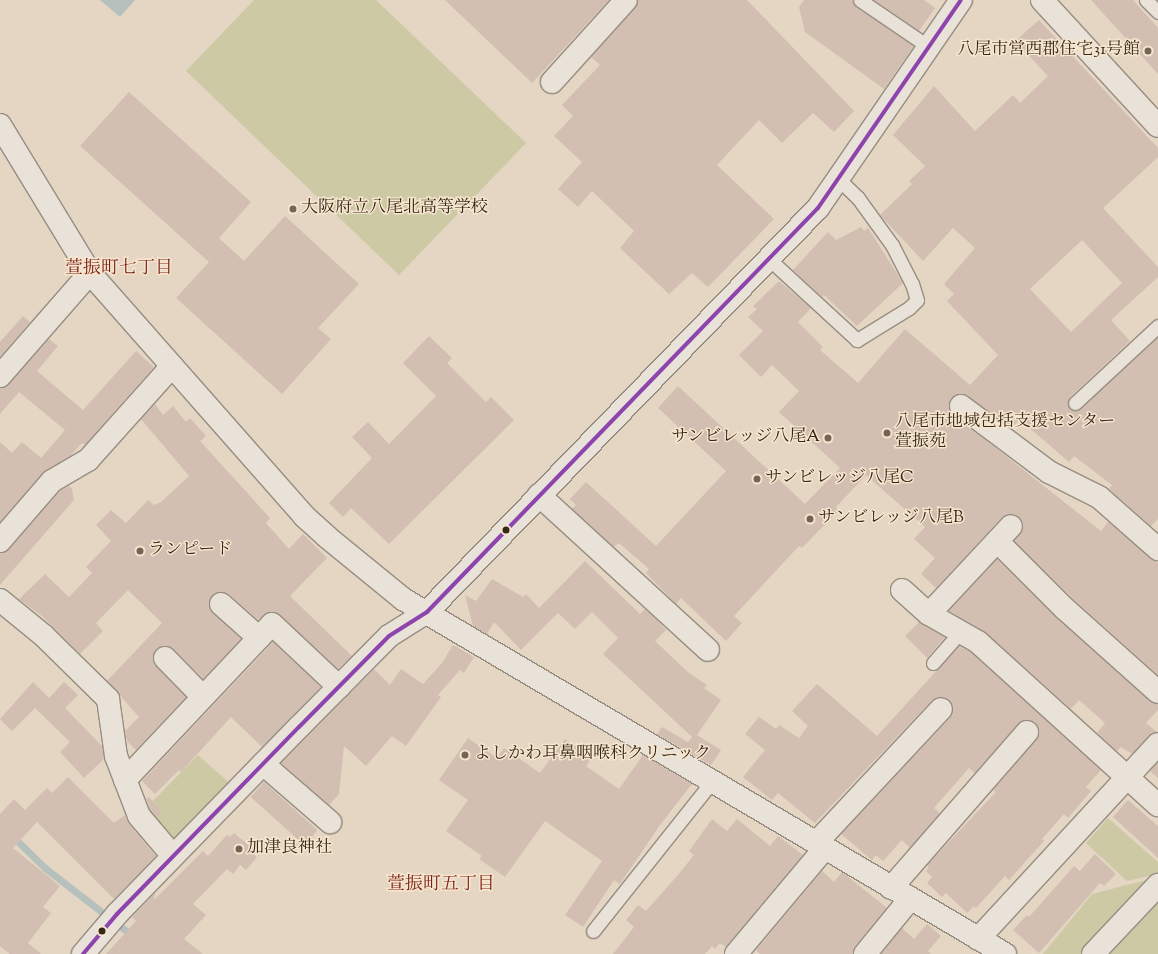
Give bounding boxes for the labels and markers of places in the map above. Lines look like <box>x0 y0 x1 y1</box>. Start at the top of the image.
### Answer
place label: 八尾市営西郡住宅31号館 <box>957 41 1140 61</box>
marker: 八尾市営西郡住宅31号館 <box>1143 46 1153 56</box>
place label: 大阪府立八尾北高等学校 <box>301 199 488 219</box>
marker: 大阪府立八尾北高等学校 <box>288 204 298 214</box>
place label: 八尾市地域包括支援センター 萱振苑 <box>895 413 1116 453</box>
place label: サンビレッジ八尾A <box>670 428 820 448</box>
marker: 八尾市地域包括支援センター 萱振苑 <box>882 428 892 438</box>
marker: サンビレッジ八尾A <box>823 433 833 443</box>
place label: サンビレッジ八尾C <box>765 469 915 489</box>
marker: サンビレッジ八尾C <box>752 474 762 484</box>
place label: サンビレッジ八尾B <box>818 509 965 529</box>
marker: サンビレッジ八尾B <box>805 514 815 524</box>
unlabelled marker <box>501 525 511 535</box>
place label: ランピード <box>148 541 232 561</box>
marker: ランピード <box>135 546 145 556</box>
place label: よしかわ耳鼻咽喉科クリニック <box>474 745 712 765</box>
marker: よしかわ耳鼻咽喉科クリニック <box>459 749 471 761</box>
place label: 加津良神社 <box>247 839 332 859</box>
marker: 加津良神社 <box>234 844 244 854</box>
unlabelled marker <box>97 926 107 936</box>

